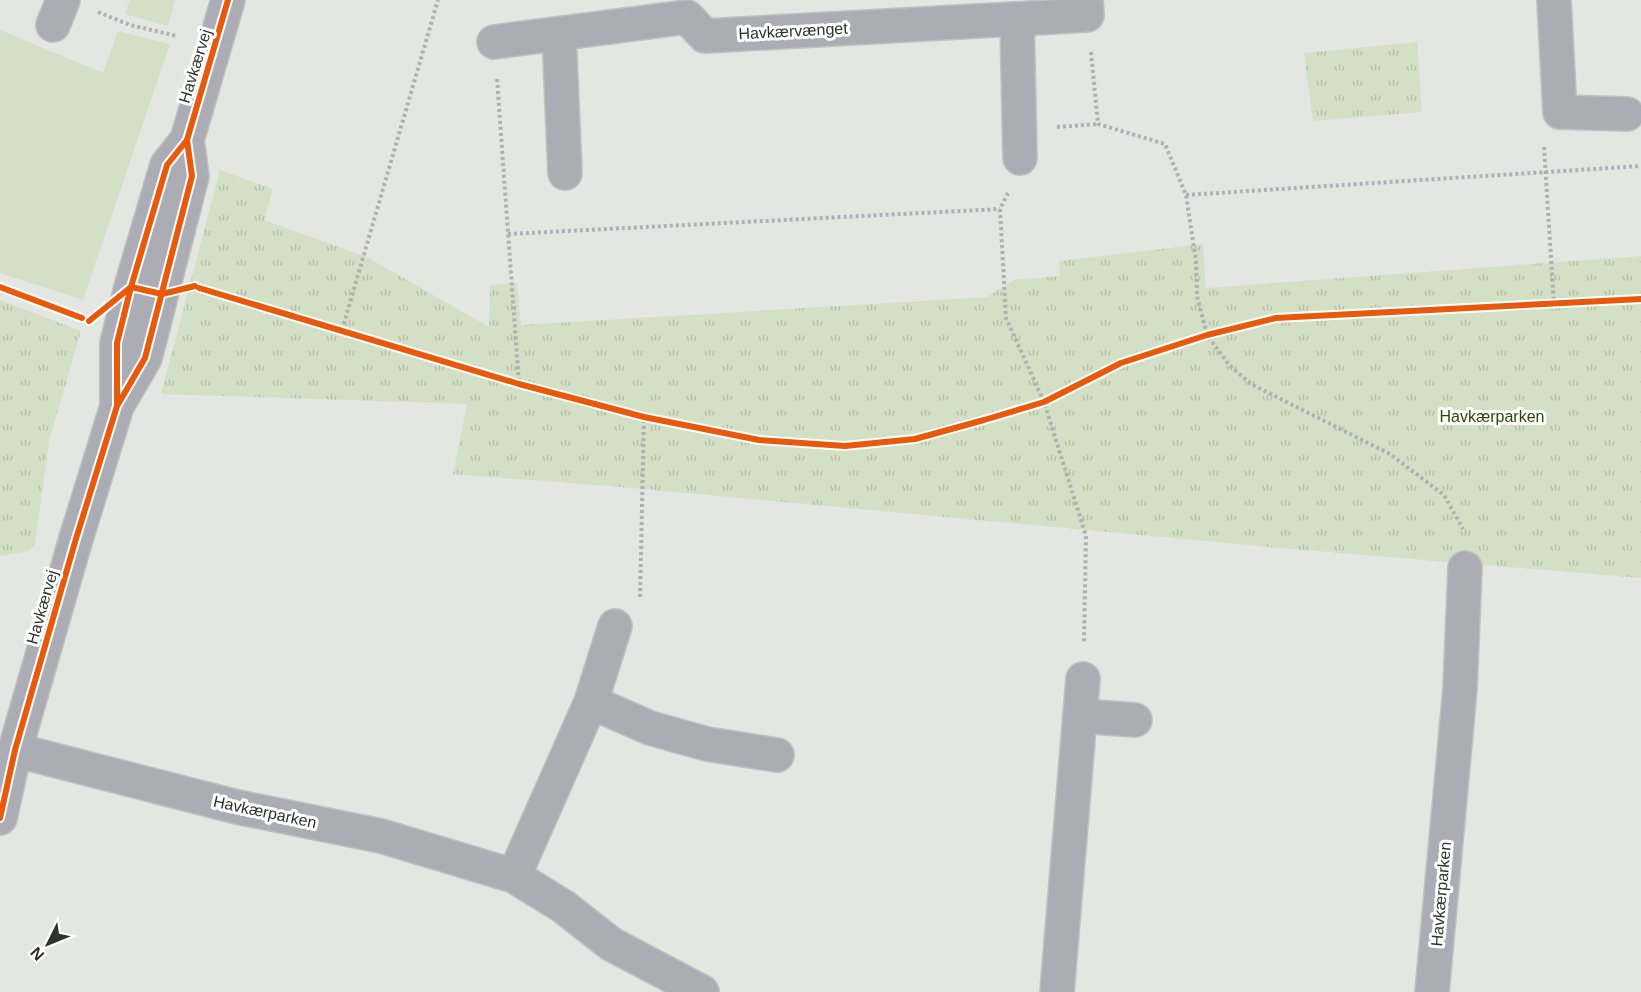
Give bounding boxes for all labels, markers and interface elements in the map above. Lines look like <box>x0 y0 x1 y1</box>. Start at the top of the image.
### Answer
street label: Havkærvænget <box>738 20 849 42</box>
street label: Havkærvej <box>176 27 214 105</box>
park label: Havkærparken <box>1440 408 1544 425</box>
street label: Havkærvej <box>23 568 61 646</box>
street label: Havkærparken <box>212 793 318 831</box>
street label: Havkærparken <box>1428 841 1454 947</box>
north arrow <box>18 914 78 974</box>
text: N <box>27 944 48 964</box>

